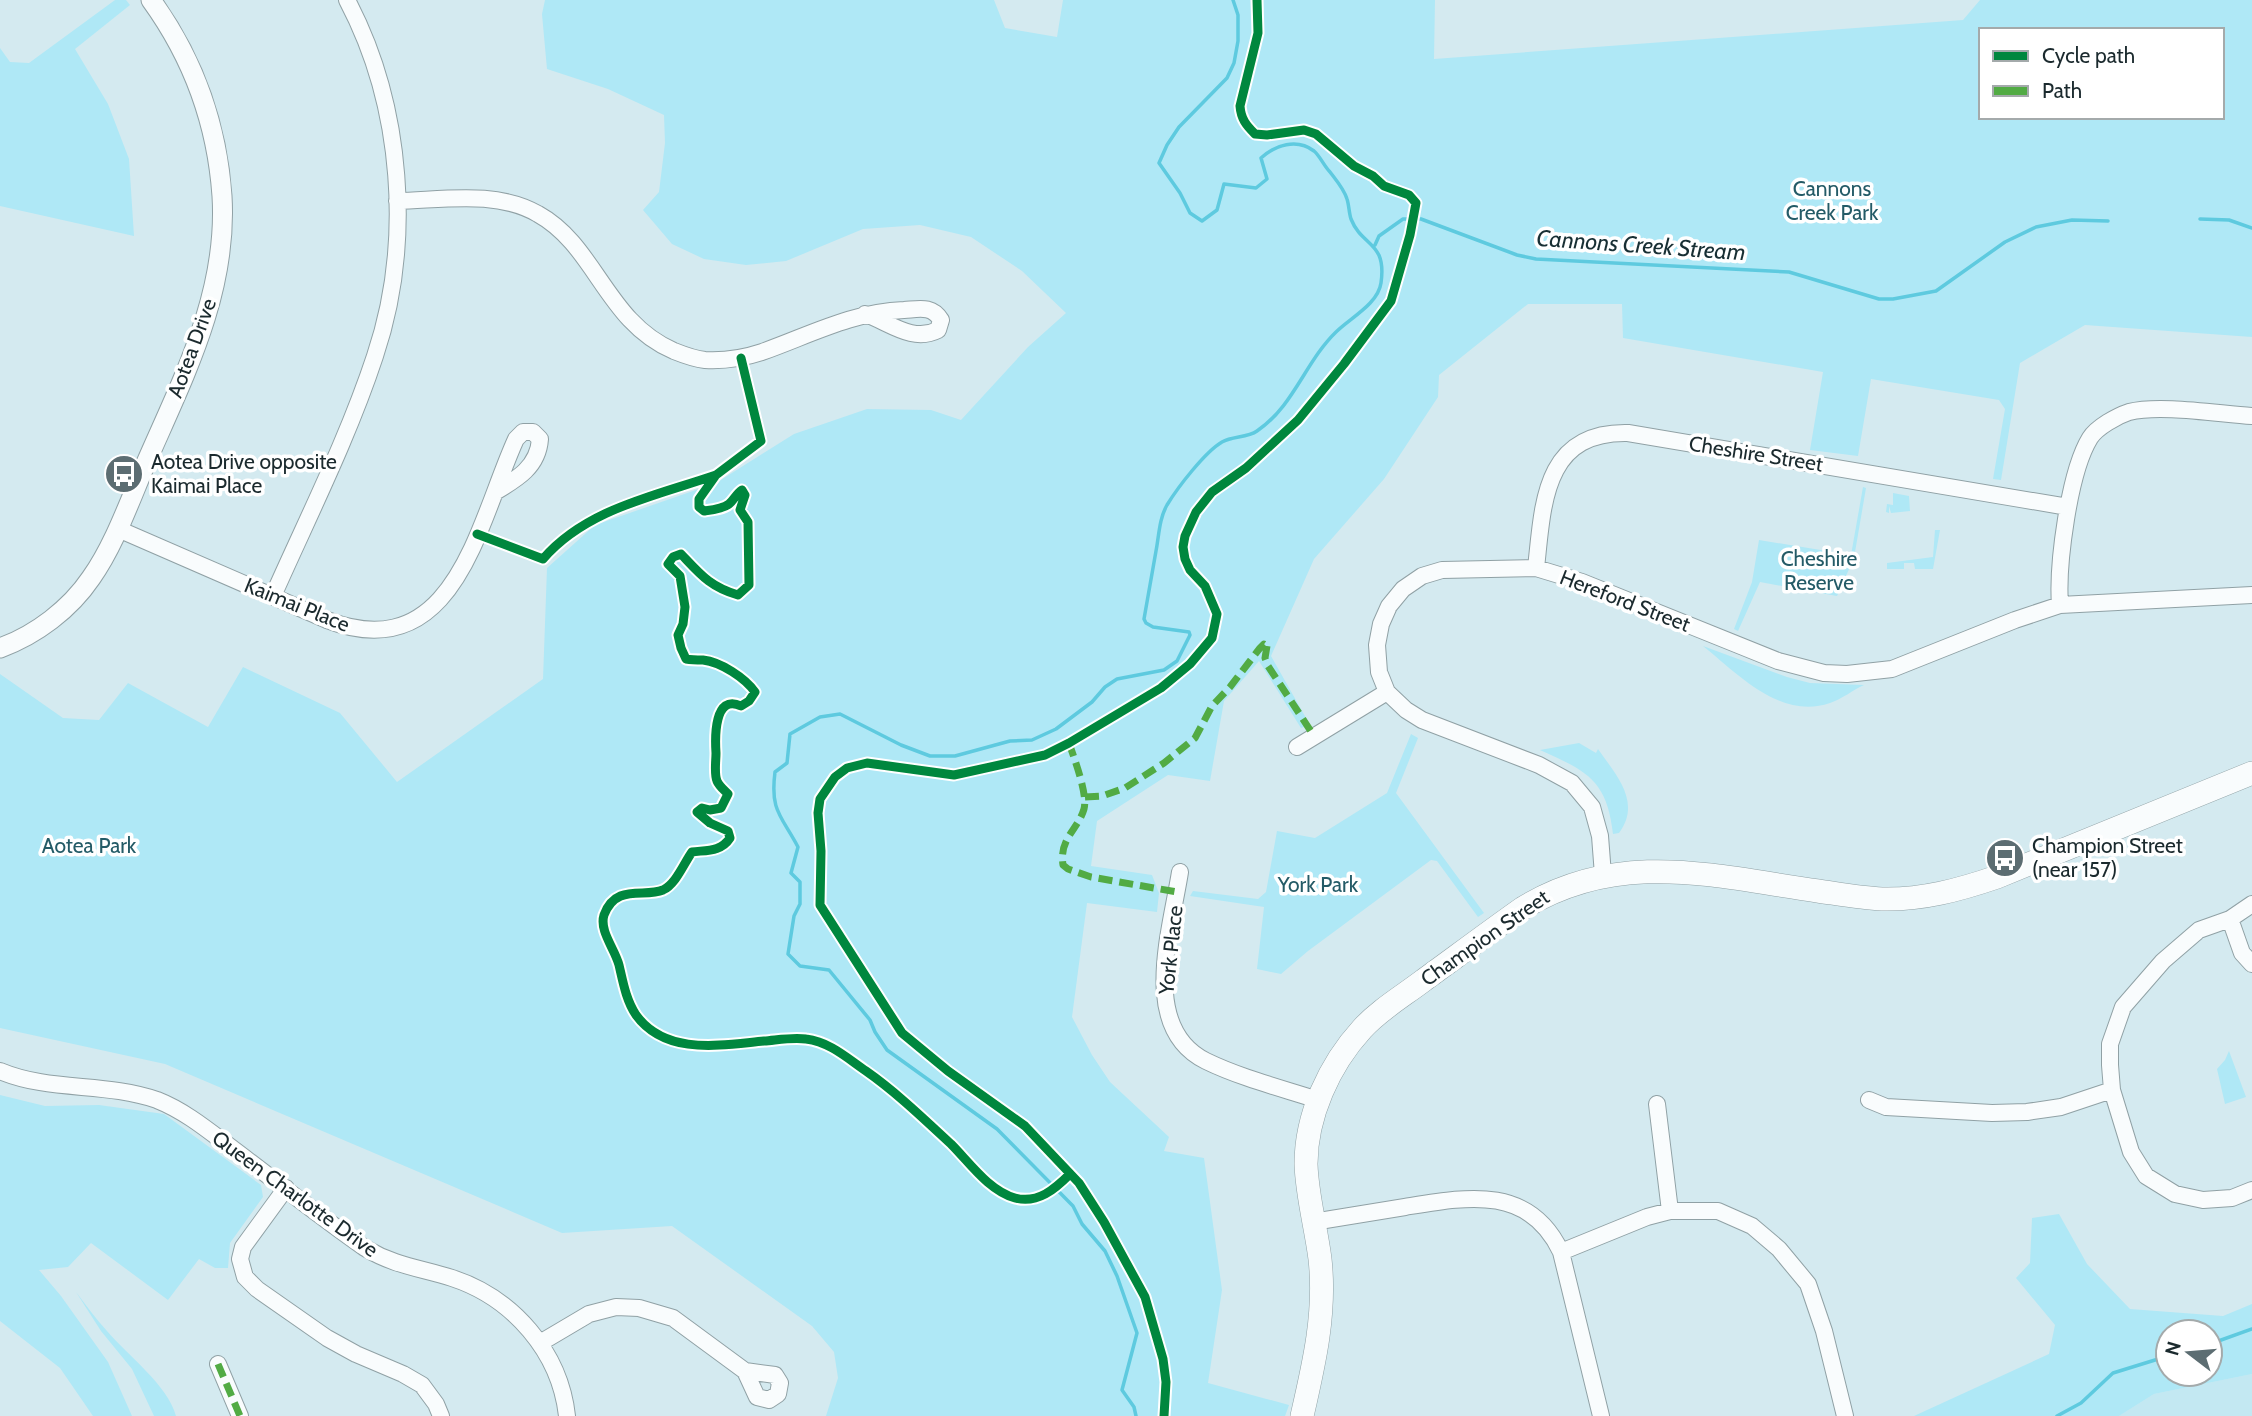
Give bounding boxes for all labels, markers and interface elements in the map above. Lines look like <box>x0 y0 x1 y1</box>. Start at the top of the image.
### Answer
legend <box>1979 28 2224 119</box>
text: Cycle path <box>2042 43 2135 68</box>
text: Path <box>2042 78 2082 103</box>
park label: Cannons Creek Park <box>1786 176 1879 225</box>
water label: Cannons Creek Stream <box>1536 224 1746 266</box>
street label: Aotea Drive <box>162 295 221 401</box>
street label: Cheshire Street <box>1687 431 1825 476</box>
place label: Aotea Drive opposite Kaimai Place <box>151 449 337 498</box>
bus stop icon: Aotea Drive opposite Kaimai Place <box>103 453 145 495</box>
park label: Cheshire Reserve <box>1781 546 1858 595</box>
street label: Hereford Street <box>1557 564 1694 637</box>
street label: Kaimai Place <box>241 572 354 637</box>
park label: Aotea Park <box>42 833 137 858</box>
place label: Champion Street (near 157) <box>2032 833 2183 882</box>
bus stop icon: Champion Street (near 157) <box>1984 837 2026 879</box>
park label: York Park <box>1277 872 1359 897</box>
street label: Champion Street <box>1416 884 1554 991</box>
street label: York Place <box>1153 904 1188 997</box>
street label: Queen Charlotte Drive <box>207 1125 383 1262</box>
north arrow <box>2154 1318 2224 1388</box>
text: N <box>2160 1339 2186 1358</box>

